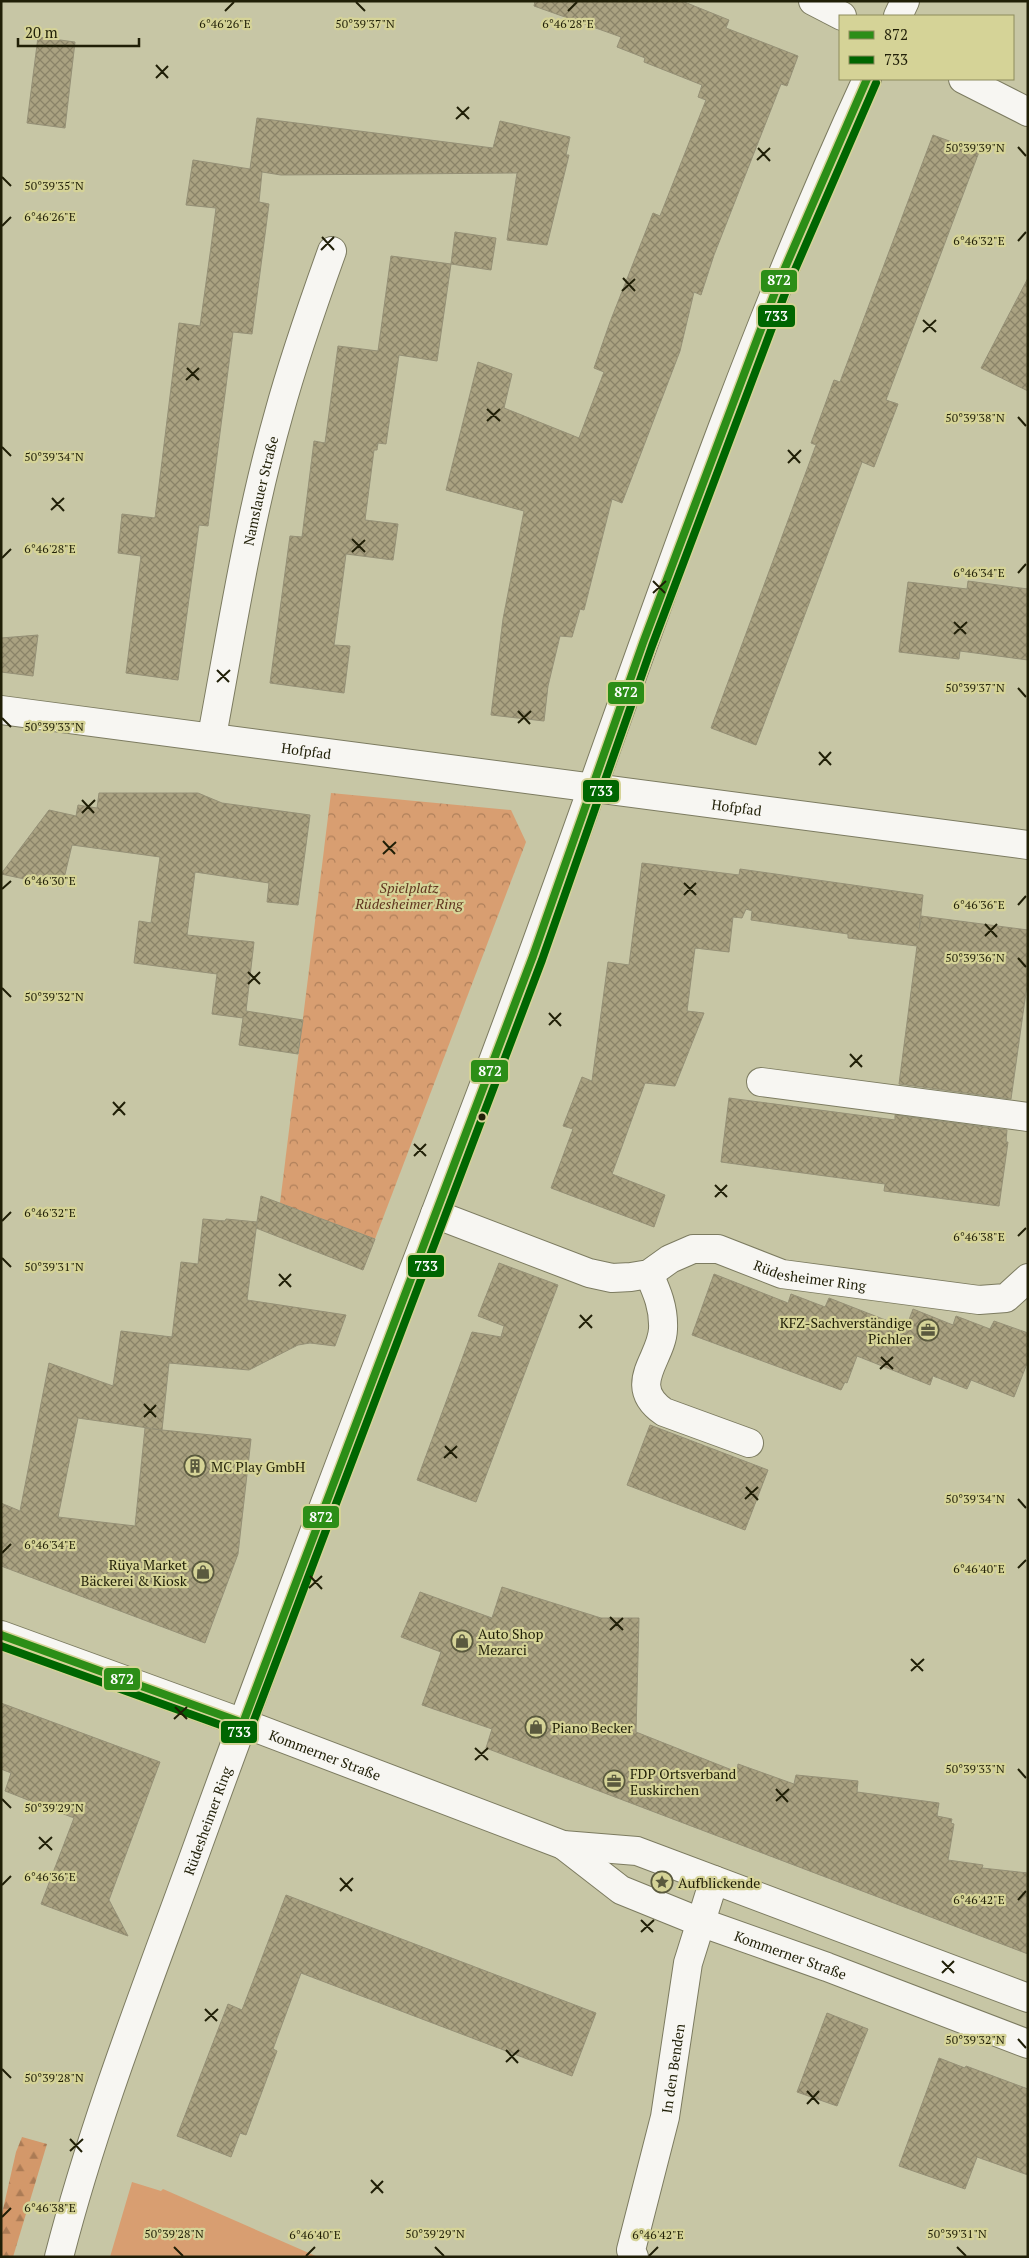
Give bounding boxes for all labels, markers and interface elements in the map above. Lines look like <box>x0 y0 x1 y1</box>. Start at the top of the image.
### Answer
scale bar <box>18 15 139 47</box>
legend <box>839 15 1014 80</box>
text: 6°46'26"E <box>199 16 251 31</box>
text: 50°39'37"N <box>335 16 395 31</box>
text: 6°46'28"E <box>542 16 594 31</box>
text: 20 m <box>25 22 58 42</box>
text: 872 <box>884 24 908 44</box>
text: 733 <box>884 49 908 69</box>
text: 50°39'39"N <box>945 140 1005 155</box>
text: 50°39'35"N <box>24 178 84 193</box>
text: 6°46'26"E <box>24 209 76 224</box>
text: 6°46'32"E <box>953 233 1005 248</box>
line badge: 872 <box>760 269 798 293</box>
text: 872 <box>767 270 791 289</box>
line badge: 733 <box>757 304 796 328</box>
text: 733 <box>764 306 788 325</box>
text: 50°39'38"N <box>945 410 1005 425</box>
street label: Namslauer Straße <box>238 434 282 547</box>
text: 50°39'34"N <box>24 449 84 464</box>
text: 6°46'28"E <box>24 541 76 556</box>
text: 6°46'34"E <box>953 565 1005 580</box>
text: 50°39'37"N <box>945 680 1005 695</box>
line badge: 872 <box>607 681 645 705</box>
text: 872 <box>614 682 638 701</box>
text: 50°39'33"N <box>24 719 84 734</box>
street label: Hofpfad <box>280 737 333 763</box>
line badge: 733 <box>582 779 620 803</box>
text: 733 <box>589 781 613 800</box>
street label: Hofpfad <box>710 794 763 819</box>
text: 6°46'30"E <box>24 873 76 888</box>
park label: Spielplatz Rüdesheimer Ring <box>354 878 464 913</box>
text: 6°46'36"E <box>953 897 1005 912</box>
text: 50°39'36"N <box>945 950 1005 965</box>
text: 50°39'32"N <box>24 989 84 1004</box>
line badge: 872 <box>470 1059 509 1083</box>
text: 872 <box>478 1061 502 1080</box>
unlabelled marker <box>477 1112 487 1122</box>
text: 6°46'32"E <box>24 1205 76 1220</box>
text: 6°46'38"E <box>953 1229 1005 1244</box>
line badge: 733 <box>407 1254 445 1278</box>
street label: Rüdesheimer Ring <box>751 1254 868 1295</box>
text: 733 <box>414 1256 438 1275</box>
text: 50°39'31"N <box>24 1259 84 1274</box>
place label: KFZ-Sachverständige Pichler <box>780 1313 913 1348</box>
office icon: KFZ-Sachverständige Pichler <box>916 1318 940 1342</box>
building icon: MC Play GmbH <box>183 1454 207 1478</box>
place label: MC Play GmbH <box>211 1457 305 1476</box>
text: 50°39'34"N <box>945 1491 1005 1506</box>
line badge: 872 <box>302 1505 340 1529</box>
text: 872 <box>309 1507 333 1526</box>
text: 6°46'34"E <box>24 1537 76 1552</box>
place label: Rüya Market Bäckerei & Kiosk <box>81 1555 188 1590</box>
shop icon: Rüya Market Bäckerei & Kiosk <box>191 1560 215 1584</box>
text: 6°46'40"E <box>953 1561 1005 1576</box>
place label: Auto Shop Mezarci <box>478 1624 543 1659</box>
shop icon: Auto Shop Mezarci <box>450 1629 474 1653</box>
line badge: 872 <box>103 1667 141 1691</box>
text: 872 <box>110 1669 134 1688</box>
shop icon: Piano Becker <box>524 1715 548 1739</box>
place label: Piano Becker <box>552 1718 633 1737</box>
line badge: 733 <box>220 1720 258 1744</box>
text: 733 <box>227 1722 251 1741</box>
street label: Kommerner Straße <box>267 1724 384 1784</box>
text: 50°39'33"N <box>945 1761 1005 1776</box>
street label: Rüdesheimer Ring <box>179 1763 236 1877</box>
place label: FDP Ortsverband Euskirchen <box>630 1764 737 1799</box>
office icon: FDP Ortsverband Euskirchen <box>602 1769 626 1793</box>
text: 50°39'29"N <box>24 1800 84 1815</box>
text: 6°46'36"E <box>24 1869 76 1884</box>
place icon: Aufblickende <box>650 1870 674 1894</box>
place label: Aufblickende <box>678 1873 760 1892</box>
text: 6°46'42"E <box>953 1892 1005 1907</box>
street label: Kommerner Straße <box>732 1926 850 1983</box>
street label: In den Benden <box>656 2022 688 2115</box>
text: 50°39'32"N <box>945 2032 1005 2047</box>
text: 50°39'28"N <box>24 2070 84 2085</box>
text: 6°46'38"E <box>24 2200 76 2215</box>
text: 50°39'28"N <box>144 2226 204 2241</box>
text: 50°39'29"N <box>405 2226 465 2241</box>
text: 50°39'31"N <box>927 2226 987 2241</box>
text: 6°46'40"E <box>289 2227 341 2242</box>
text: 6°46'42"E <box>632 2227 684 2242</box>

